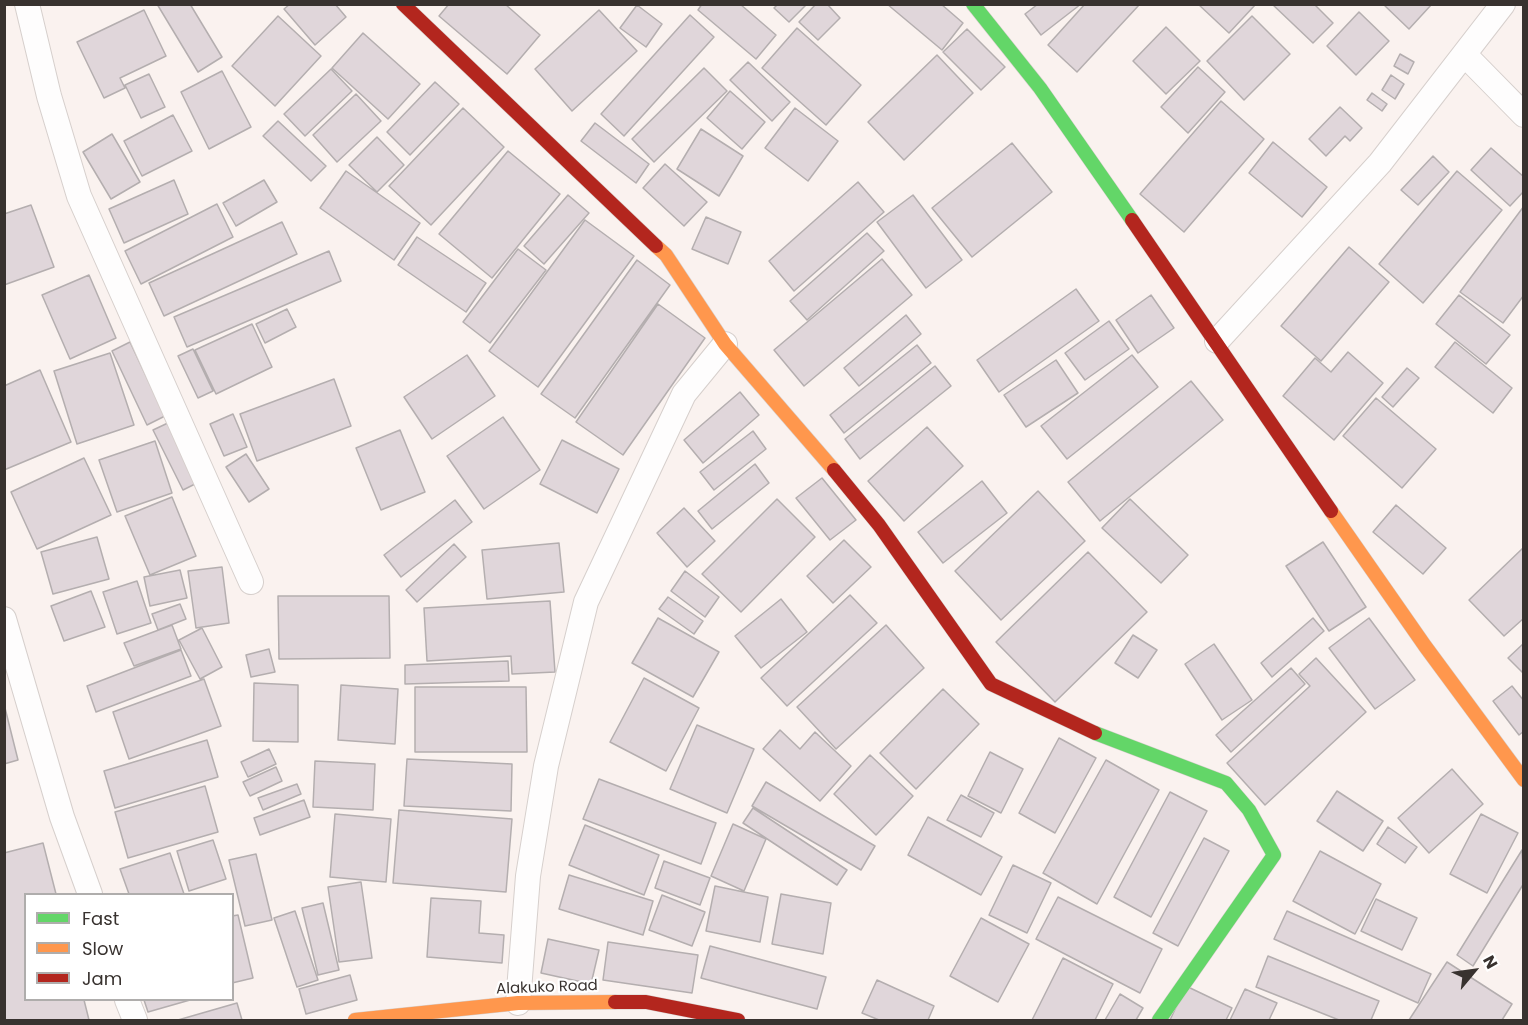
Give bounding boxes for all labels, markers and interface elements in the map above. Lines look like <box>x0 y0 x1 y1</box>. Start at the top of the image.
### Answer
legend <box>24 893 234 1001</box>
text: Fast <box>82 906 119 931</box>
text: Slow <box>82 936 123 961</box>
north arrow <box>1444 941 1504 1001</box>
text: N <box>1477 951 1503 973</box>
text: Jam <box>82 966 122 991</box>
street label: Alakuko Road <box>496 977 598 999</box>

